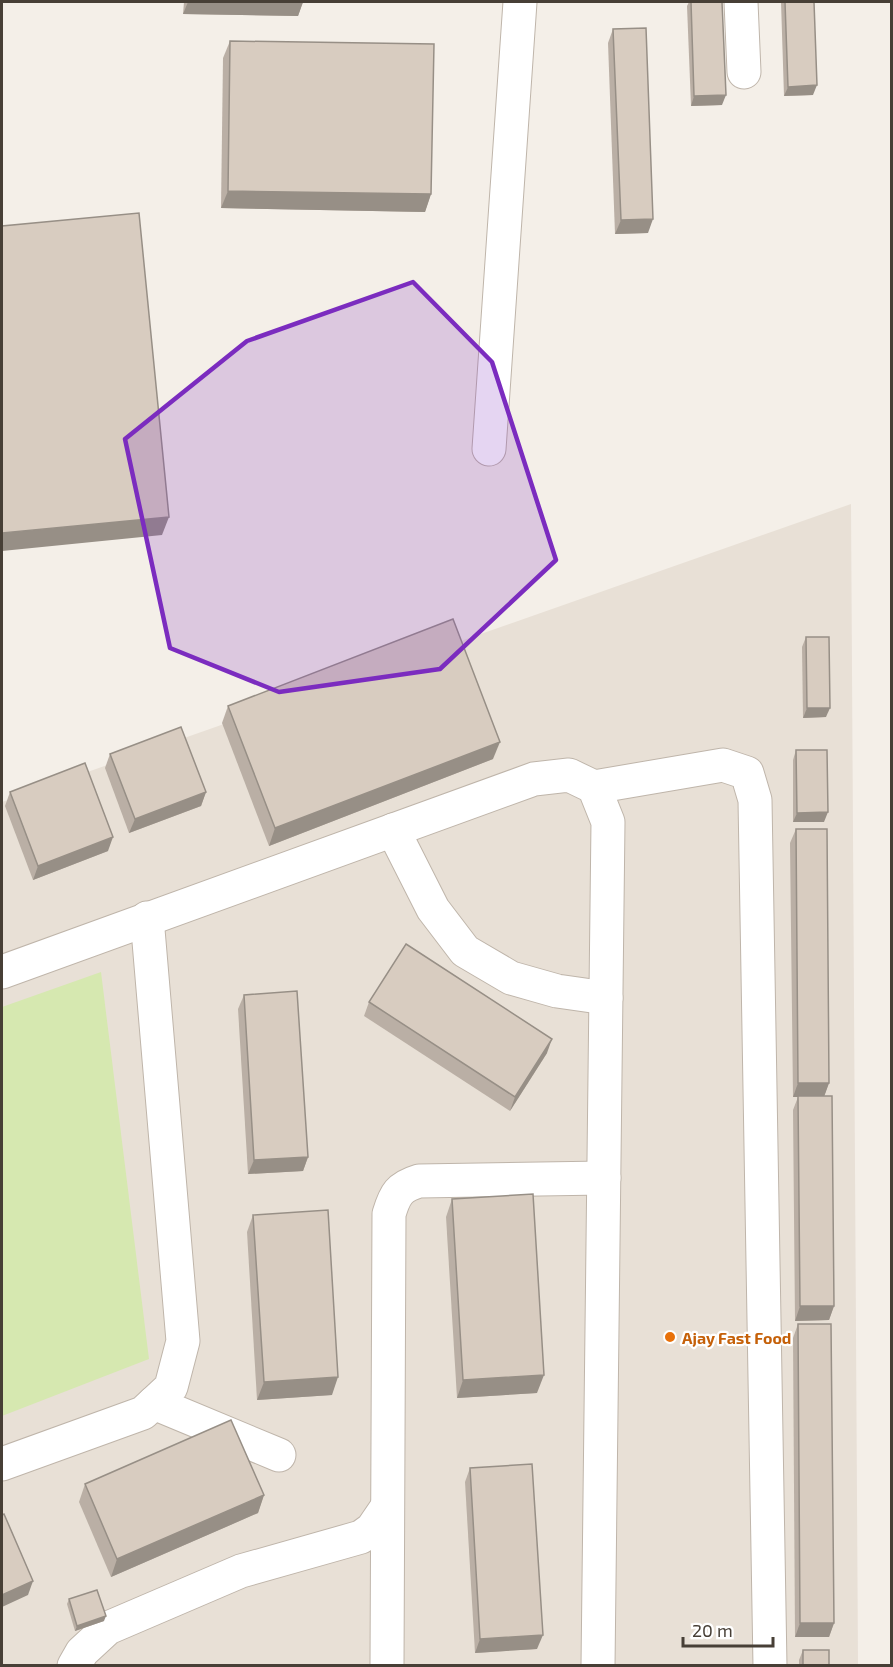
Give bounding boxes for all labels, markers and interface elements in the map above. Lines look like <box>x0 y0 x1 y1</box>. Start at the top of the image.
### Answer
place label: Ajay Fast Food <box>682 1328 791 1348</box>
marker: Ajay Fast Food <box>663 1330 677 1344</box>
scale bar <box>683 1610 773 1648</box>
text: 20 m <box>692 1619 733 1641</box>

